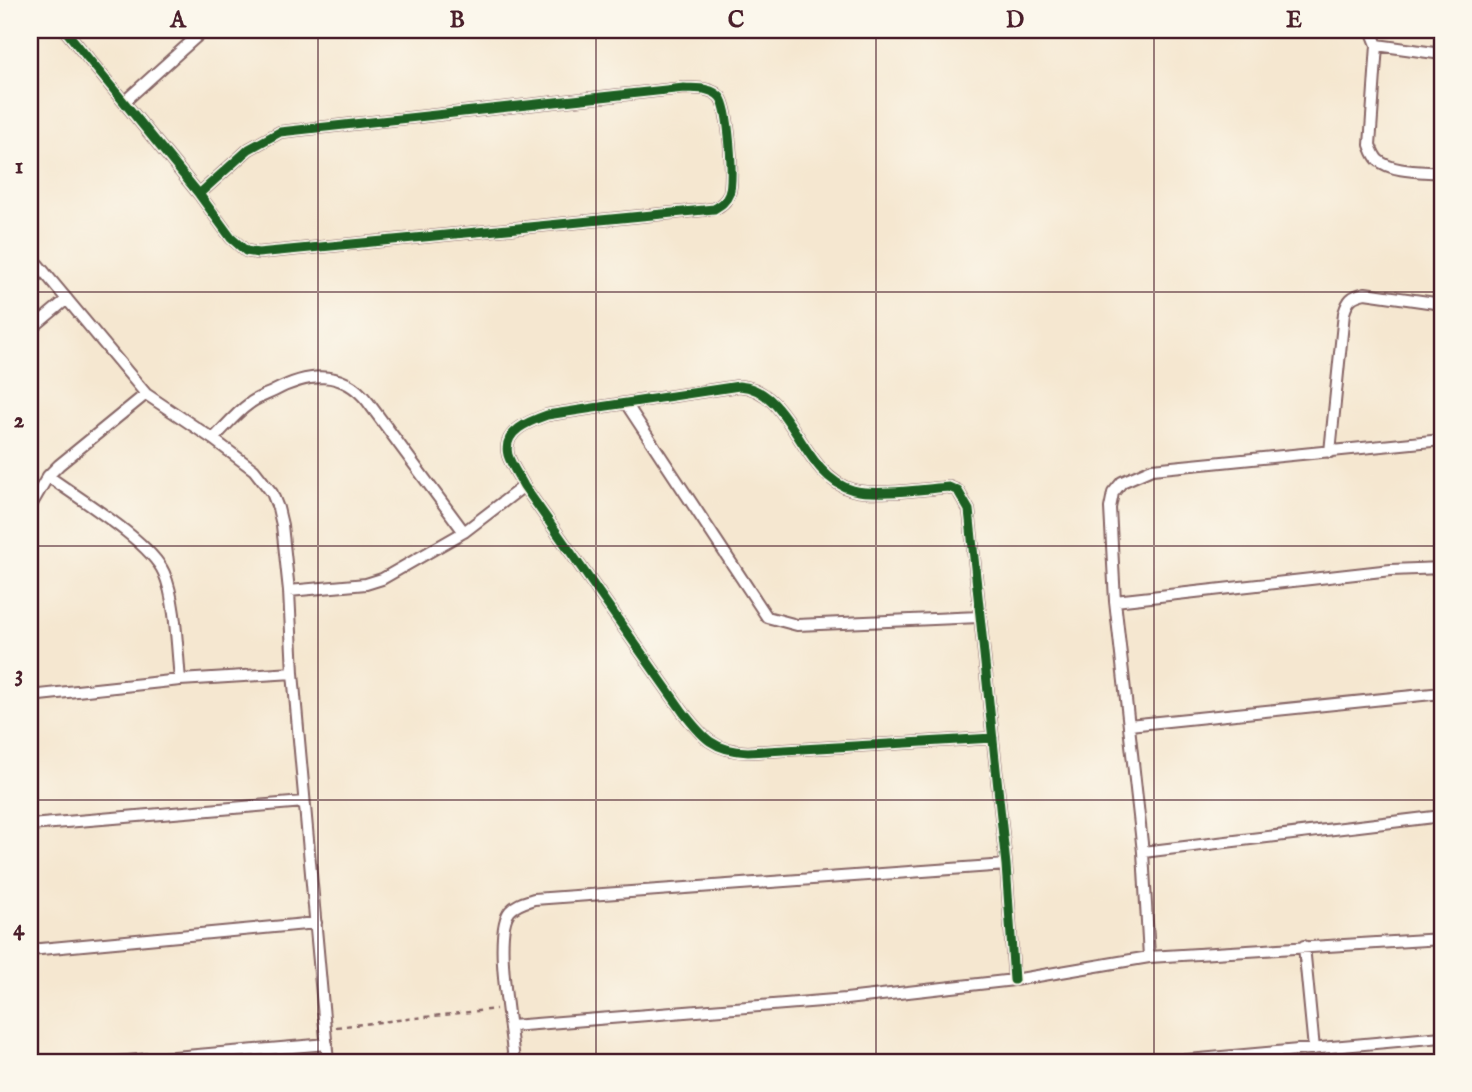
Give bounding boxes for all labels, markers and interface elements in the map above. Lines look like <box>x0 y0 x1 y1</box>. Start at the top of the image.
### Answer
text: A <box>169 6 187 35</box>
text: B <box>449 6 465 35</box>
text: C <box>728 6 745 35</box>
text: D <box>1006 6 1024 35</box>
text: E <box>1286 6 1302 35</box>
text: 1 <box>15 152 23 181</box>
text: 2 <box>14 406 25 435</box>
text: 3 <box>15 660 23 689</box>
text: 4 <box>13 914 25 943</box>

